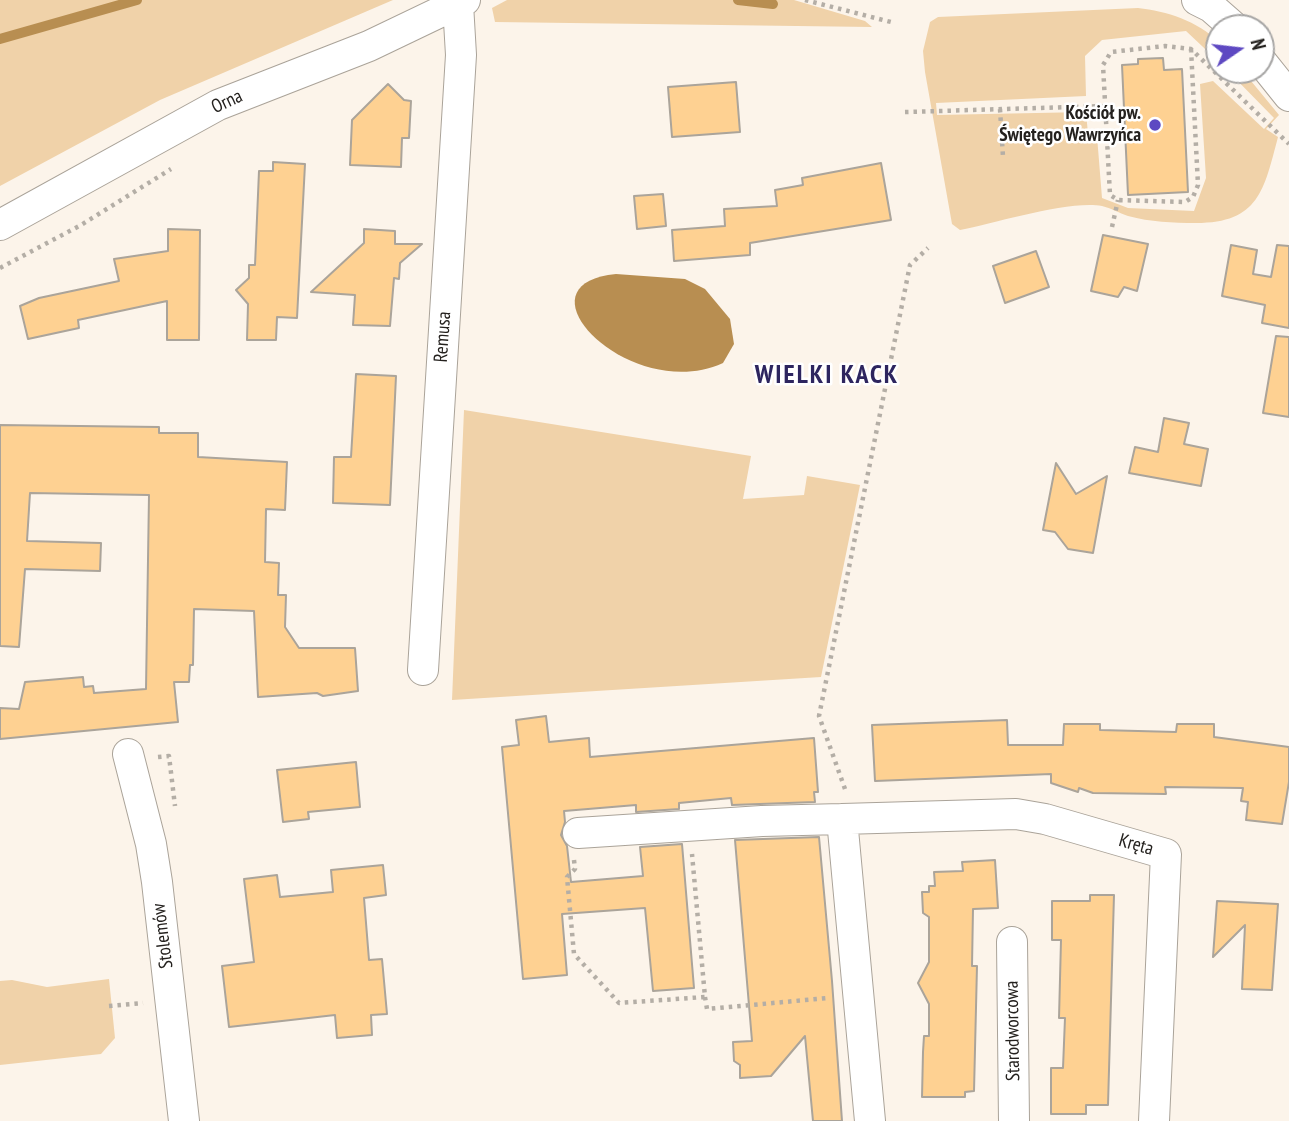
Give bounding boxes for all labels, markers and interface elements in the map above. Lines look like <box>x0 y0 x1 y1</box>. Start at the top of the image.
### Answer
north arrow <box>1205 14 1275 84</box>
text: N <box>1246 37 1271 52</box>
street label: Orna <box>208 85 246 119</box>
place label: Kościół pw. Świętego Wawrzyńca <box>999 103 1141 147</box>
marker: Kościół pw. Świętego Wawrzyńca <box>1147 117 1163 133</box>
street label: Remusa <box>430 311 456 363</box>
district label: WIELKI KACK <box>756 360 898 392</box>
street label: Kręta <box>1116 829 1156 861</box>
street label: Stolemów <box>148 902 178 970</box>
street label: Starodworcowa <box>1001 981 1025 1081</box>

